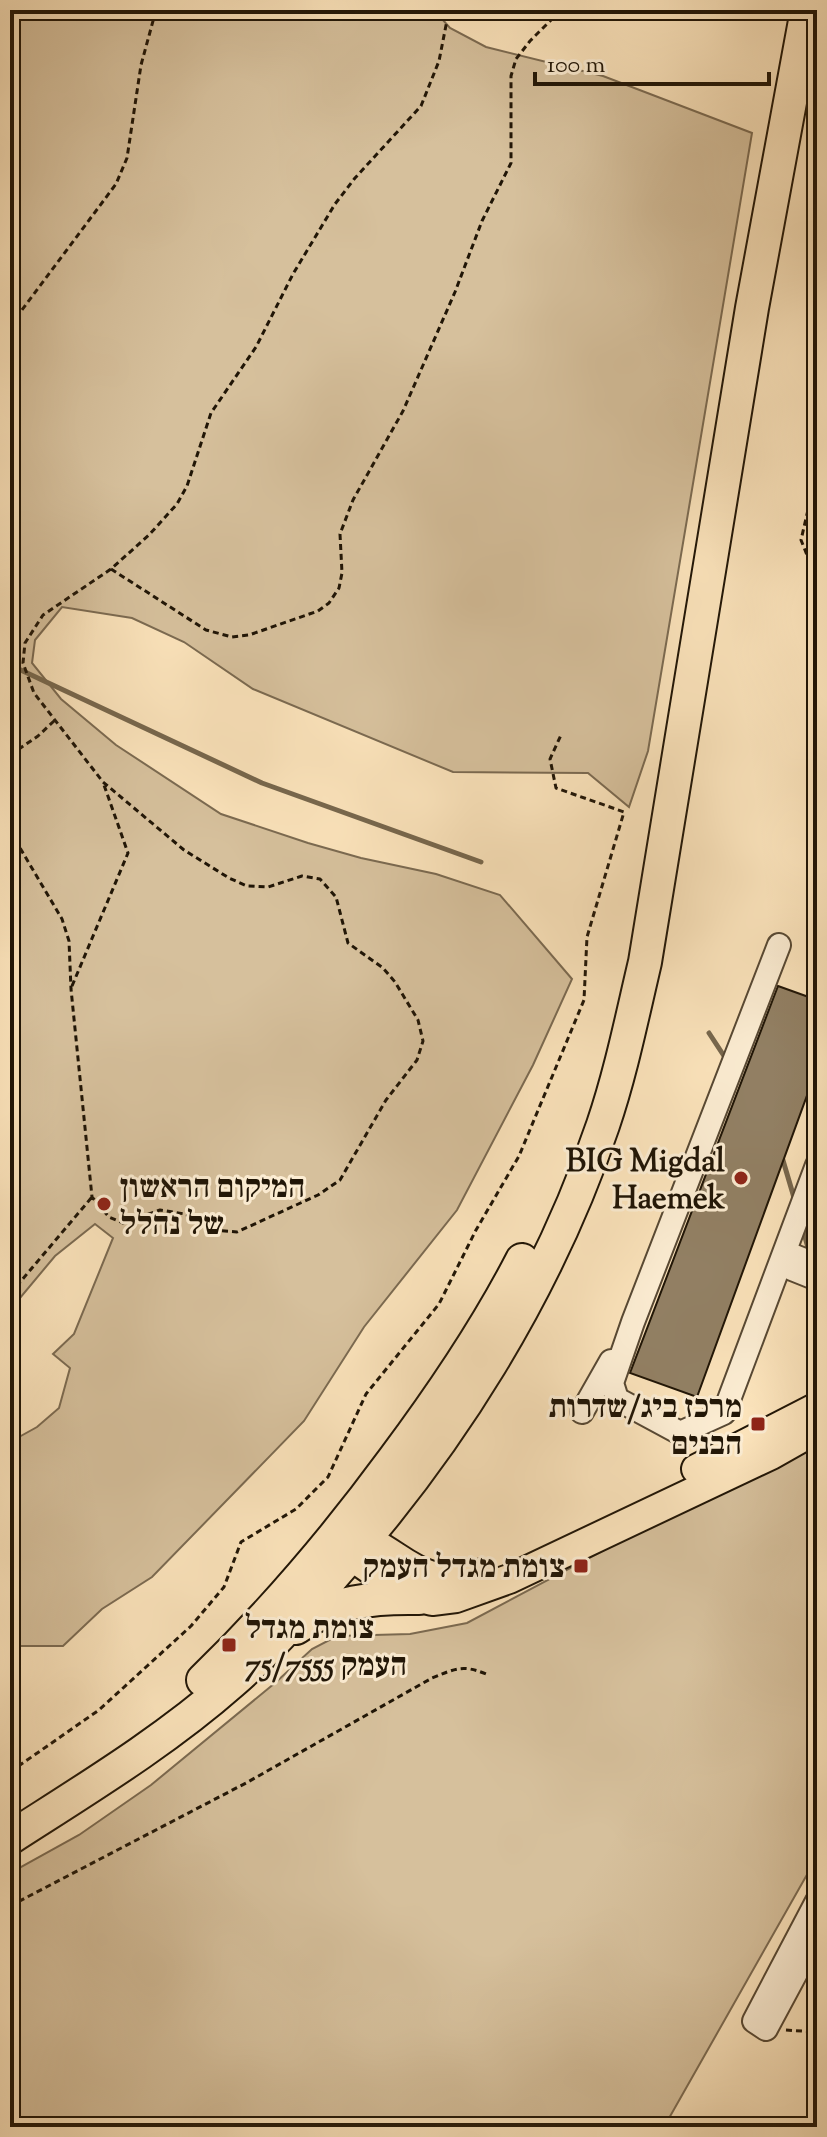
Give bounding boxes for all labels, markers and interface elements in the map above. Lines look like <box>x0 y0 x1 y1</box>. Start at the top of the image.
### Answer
scale bar <box>535 36 769 86</box>
text: 100 m <box>547 49 605 83</box>
place label: BIG Migdal Haemek <box>566 1140 726 1223</box>
place label: המיקום הראשון של נהלל <box>120 1166 305 1249</box>
marker: BIG Migdal Haemek <box>732 1169 750 1187</box>
marker: המיקום הראשון של נהלל <box>95 1195 113 1213</box>
place label: מרכז ביג/שדרות הבנים <box>549 1386 742 1469</box>
marker: מרכז ביג/שדרות הבנים <box>749 1415 767 1433</box>
place label: צומת מגדל העמק <box>363 1546 565 1592</box>
marker: צומת מגדל העמק <box>572 1557 590 1575</box>
place label: צומת מגדל העמק 75/7555 <box>245 1607 407 1690</box>
marker: צומת מגדל העמק 75/7555 <box>220 1636 238 1654</box>

